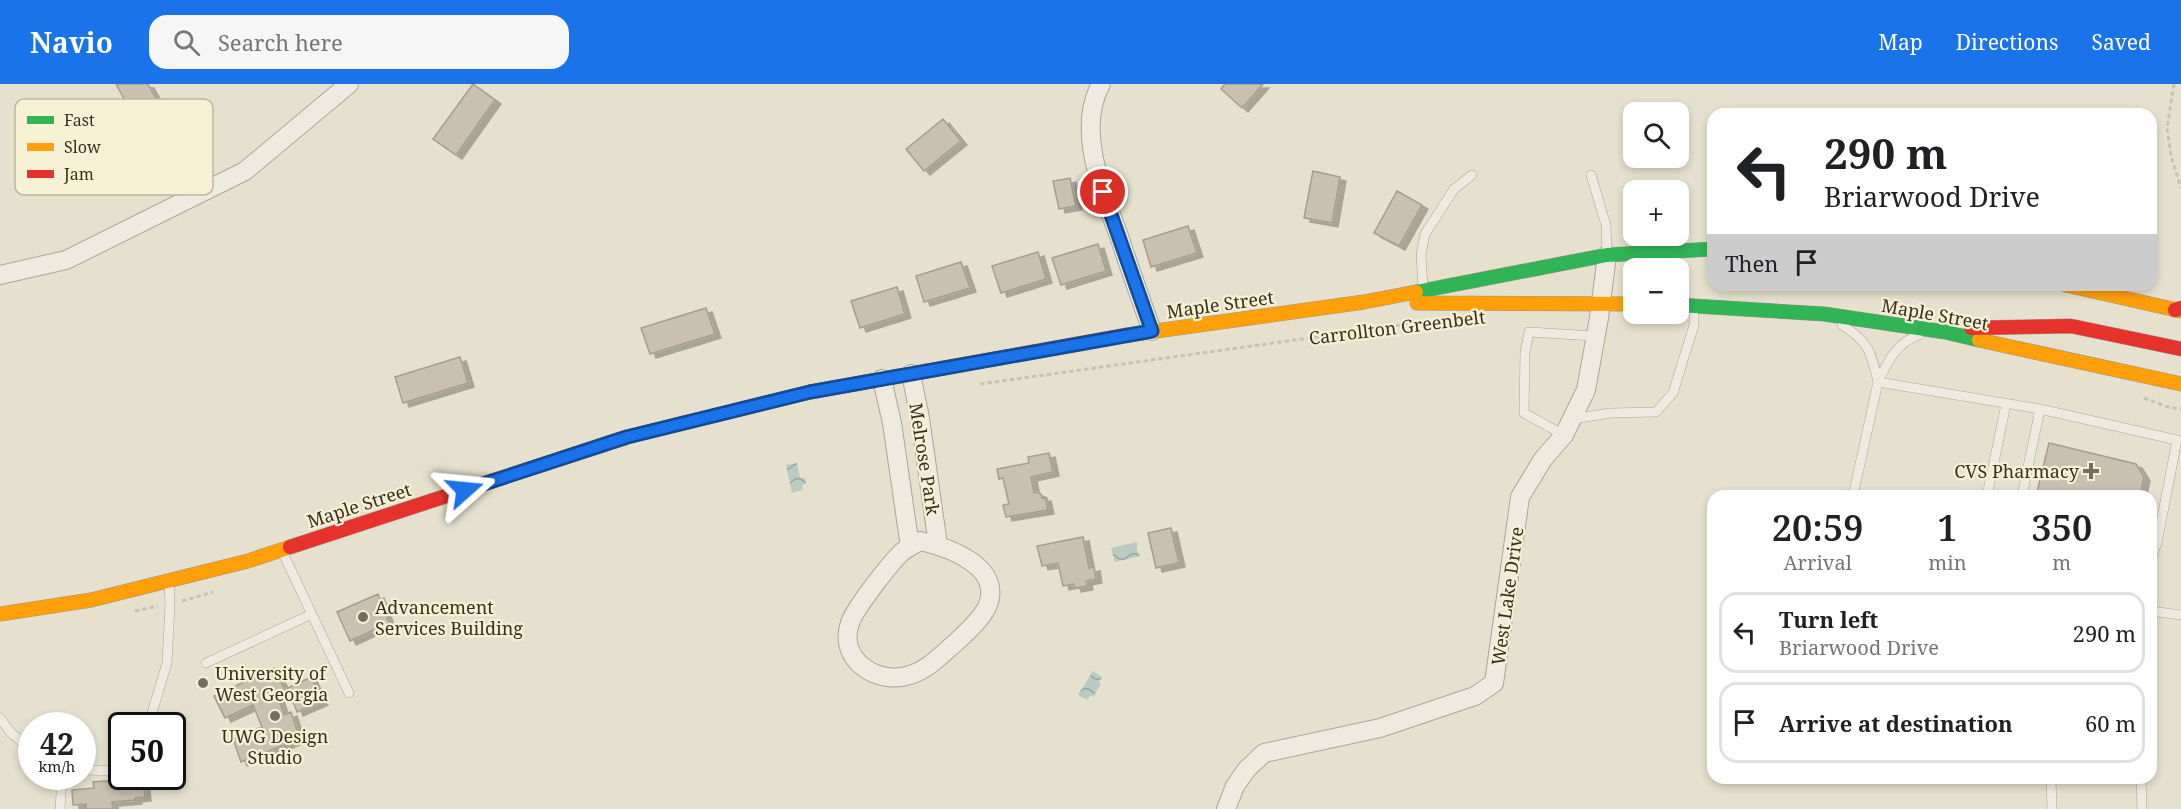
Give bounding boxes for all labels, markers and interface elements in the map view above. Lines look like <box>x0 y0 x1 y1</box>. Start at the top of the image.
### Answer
search box <box>149 15 569 69</box>
text: Navio <box>30 23 113 61</box>
icon: search <box>170 26 203 59</box>
text: Search here <box>218 27 343 57</box>
text: Map <box>1878 28 1923 56</box>
text: Directions <box>1956 28 2058 56</box>
text: Saved <box>2091 28 2151 56</box>
legend <box>15 99 213 195</box>
map controls <box>1623 102 1689 324</box>
button: search <box>1623 102 1689 168</box>
text: Fast <box>64 109 95 131</box>
text: 290 m <box>1824 124 1948 181</box>
icon: left <box>1725 132 1803 210</box>
text: Slow <box>64 136 101 158</box>
text: Jam <box>63 163 94 185</box>
pin <box>1077 166 1128 217</box>
icon: arrive <box>1086 175 1119 208</box>
text: Briarwood Drive <box>1824 178 2040 215</box>
button: + <box>1623 180 1689 246</box>
icon: arrive <box>1790 246 1823 279</box>
text: Then <box>1725 248 1778 278</box>
button: − <box>1623 258 1689 324</box>
street label: Maple Street <box>1165 285 1275 323</box>
street label: Maple Street <box>1880 293 1990 335</box>
street label: Carrollton Greenbelt <box>1307 304 1487 350</box>
street label: Melrose Park <box>904 401 946 517</box>
position arrow <box>433 458 497 522</box>
place label: CVS Pharmacy <box>1954 459 2080 483</box>
marker: CVS Pharmacy <box>2084 464 2098 478</box>
street label: Maple Street <box>304 477 414 533</box>
text: 20:59 <box>1772 503 1864 552</box>
text: 1 <box>1937 503 1958 552</box>
text: 350 <box>2031 503 2092 552</box>
street label: West Lake Drive <box>1485 525 1529 667</box>
text: Arrival <box>1783 549 1852 576</box>
text: min <box>1928 549 1967 576</box>
text: m <box>2052 549 2071 576</box>
place label: Advancement Services Building <box>375 595 523 640</box>
text: Turn left <box>1779 604 1878 634</box>
marker: Advancement Services Building <box>356 610 370 624</box>
icon: left <box>1728 616 1761 649</box>
text: 290 m <box>2073 618 2136 648</box>
text: Briarwood Drive <box>1779 634 1939 661</box>
place label: University of West Georgia <box>215 661 328 706</box>
marker: University of West Georgia <box>196 676 210 690</box>
icon: arrive <box>1728 706 1761 739</box>
text: Arrive at destination <box>1779 708 2013 738</box>
text: 60 m <box>2085 708 2136 738</box>
marker: UWG Design Studio <box>268 709 282 723</box>
speed limit sign: 50 <box>108 712 186 790</box>
text: 42 <box>40 723 74 764</box>
place label: UWG Design Studio <box>222 724 329 769</box>
text: km/h <box>39 756 75 776</box>

